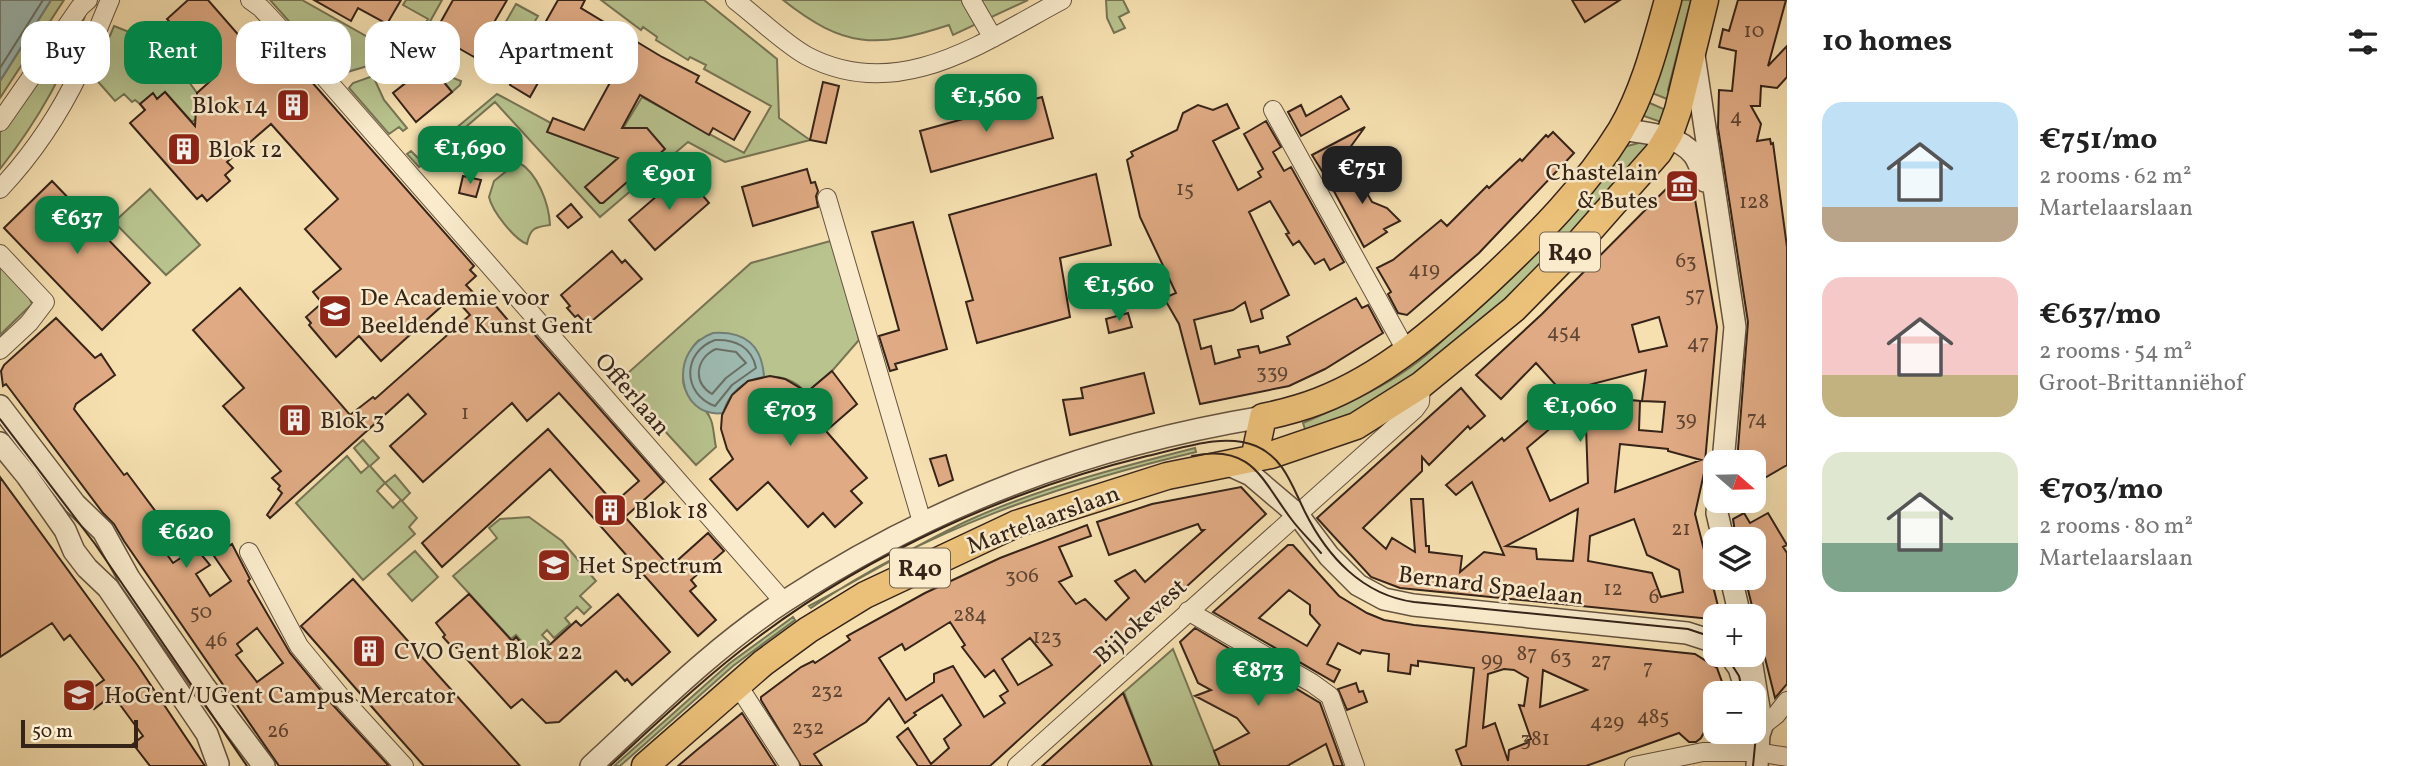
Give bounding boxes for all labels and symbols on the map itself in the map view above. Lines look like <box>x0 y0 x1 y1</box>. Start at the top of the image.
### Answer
house number: 10 <box>1744 17 1764 46</box>
pin: €1,560 <box>929 74 1043 134</box>
building icon: Blok 14 <box>274 86 312 124</box>
place label: Blok 14 <box>192 90 268 124</box>
house number: 4 <box>1730 103 1742 132</box>
pin: €1,690 <box>413 127 527 186</box>
building icon: Blok 12 <box>165 130 203 168</box>
place label: Blok 12 <box>208 134 283 168</box>
pin: €751 <box>1321 146 1403 206</box>
pin: €901 <box>628 152 710 212</box>
place label: Chastelain & Butes <box>1546 157 1658 219</box>
museum icon: Chastelain & Butes <box>1663 167 1701 205</box>
house number: 15 <box>1176 175 1194 204</box>
house number: 128 <box>1739 188 1769 217</box>
pin: €637 <box>36 196 118 256</box>
road number: R40 <box>1540 232 1600 272</box>
house number: 63 <box>1675 247 1697 276</box>
house number: 419 <box>1408 256 1440 285</box>
pin: €1,560 <box>1062 264 1176 323</box>
house number: 57 <box>1685 281 1705 310</box>
place label: De Academie voor Beeldende Kunst Gent <box>360 282 593 344</box>
school or university icon: De Academie voor Beeldende Kunst Gent <box>316 292 354 330</box>
house number: 454 <box>1547 318 1581 347</box>
house number: 47 <box>1687 329 1709 358</box>
street label: Offerlaan <box>586 346 677 444</box>
house number: 339 <box>1256 358 1288 387</box>
pin: €1,060 <box>1523 384 1637 444</box>
pin: €703 <box>749 388 831 448</box>
house number: 1 <box>461 399 469 428</box>
building icon: Blok 3 <box>276 401 314 439</box>
place label: Blok 3 <box>320 405 385 439</box>
house number: 39 <box>1675 405 1697 434</box>
house number: 74 <box>1747 405 1767 434</box>
north arrow <box>1703 450 1766 513</box>
street label: Martelaarslaan <box>962 477 1125 564</box>
building icon: Blok 18 <box>591 491 629 529</box>
place label: Blok 18 <box>634 495 708 529</box>
pin: €620 <box>145 510 227 570</box>
house number: 21 <box>1671 515 1691 544</box>
school or university icon: Het Spectrum <box>535 546 573 584</box>
road number: R40 <box>890 548 950 588</box>
place label: Het Spectrum <box>578 550 723 584</box>
street label: Bernard Spaelaan <box>1396 559 1586 615</box>
house number: 306 <box>1005 562 1039 591</box>
street label: Bijlokevest <box>1087 571 1195 674</box>
house number: 12 <box>1603 575 1623 604</box>
house number: 6 <box>1649 583 1659 612</box>
house number: 50 <box>190 598 212 627</box>
house number: 284 <box>953 601 987 630</box>
house number: 123 <box>1032 623 1062 652</box>
house number: 46 <box>205 626 227 655</box>
building icon: CVO Gent Blok 22 <box>350 632 388 670</box>
place label: CVO Gent Blok 22 <box>394 636 583 670</box>
house number: 87 <box>1517 640 1537 669</box>
house number: 63 <box>1550 643 1572 672</box>
house number: 99 <box>1481 646 1503 675</box>
house number: 27 <box>1591 647 1611 676</box>
pin: €873 <box>1217 648 1299 708</box>
house number: 7 <box>1643 654 1653 683</box>
school or university icon: HoGent/UGent Campus Mercator <box>60 676 98 714</box>
house number: 232 <box>811 677 843 706</box>
place label: HoGent/UGent Campus Mercator <box>104 680 456 714</box>
house number: 485 <box>1637 703 1669 732</box>
house number: 429 <box>1590 708 1624 737</box>
house number: 232 <box>792 714 824 743</box>
scale bar <box>21 717 138 749</box>
house number: 26 <box>267 717 289 746</box>
house number: 381 <box>1520 725 1550 754</box>

